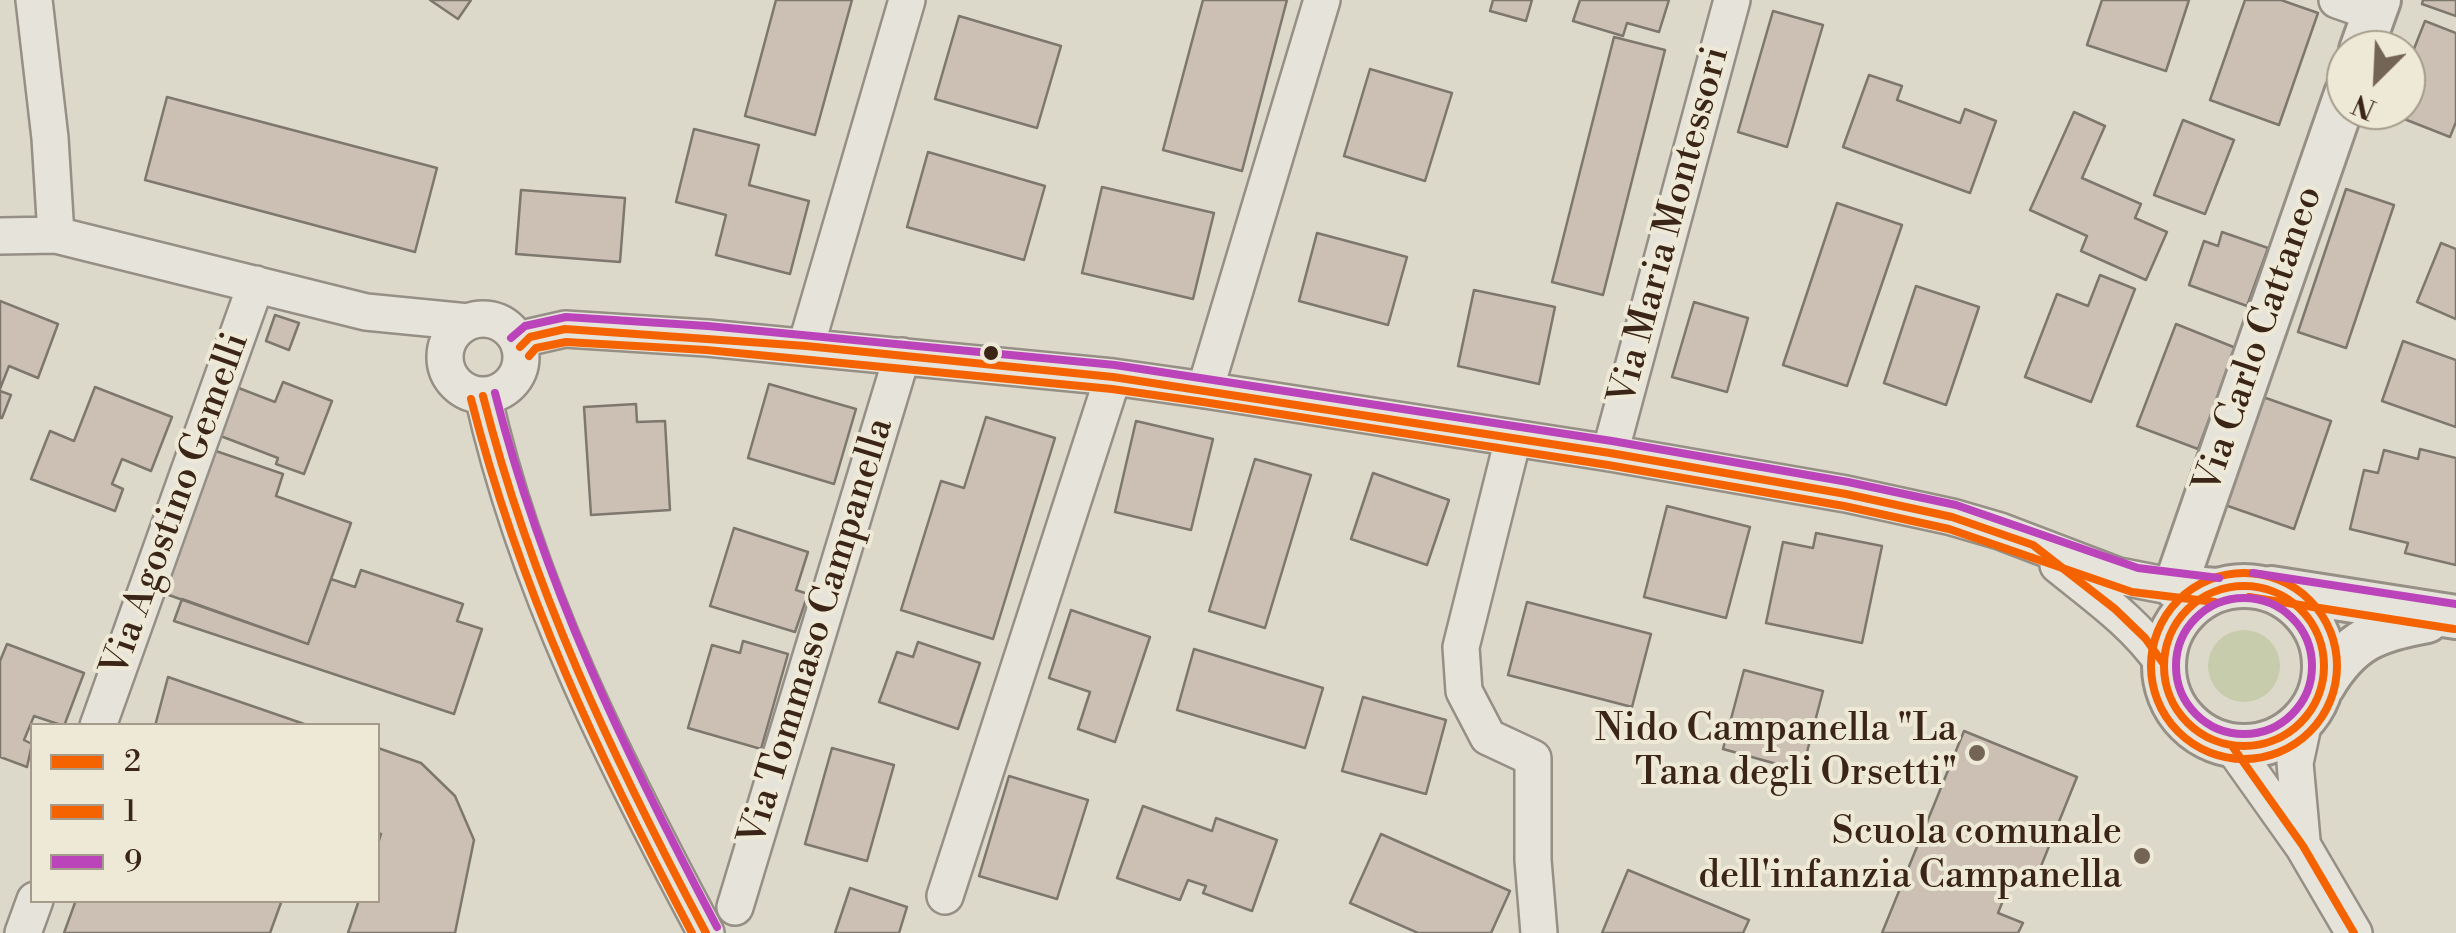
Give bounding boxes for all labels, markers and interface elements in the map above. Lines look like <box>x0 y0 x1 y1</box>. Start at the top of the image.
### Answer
north arrow <box>2326 30 2426 130</box>
street label: Via Maria Montessori <box>1601 42 1741 410</box>
text: N <box>2347 86 2382 127</box>
street label: Via Carlo Cattaneo <box>2186 181 2334 499</box>
street label: Via Agostino Gemelli <box>94 327 260 683</box>
unlabelled marker <box>981 343 1001 363</box>
street label: Via Tommaso Campanella <box>731 413 905 851</box>
place label: Nido Campanella "La Tana degli Orsetti" <box>1595 708 1957 798</box>
legend <box>30 723 380 903</box>
marker: Nido Campanella "La Tana degli Orsetti" <box>1966 742 1988 764</box>
text: 2 <box>124 743 141 781</box>
text: 1 <box>124 793 137 831</box>
place label: Scuola comunale dell'infanzia Campanella <box>1698 811 2122 901</box>
text: 9 <box>124 843 142 881</box>
marker: Scuola comunale dell'infanzia Campanella <box>2131 845 2153 867</box>

